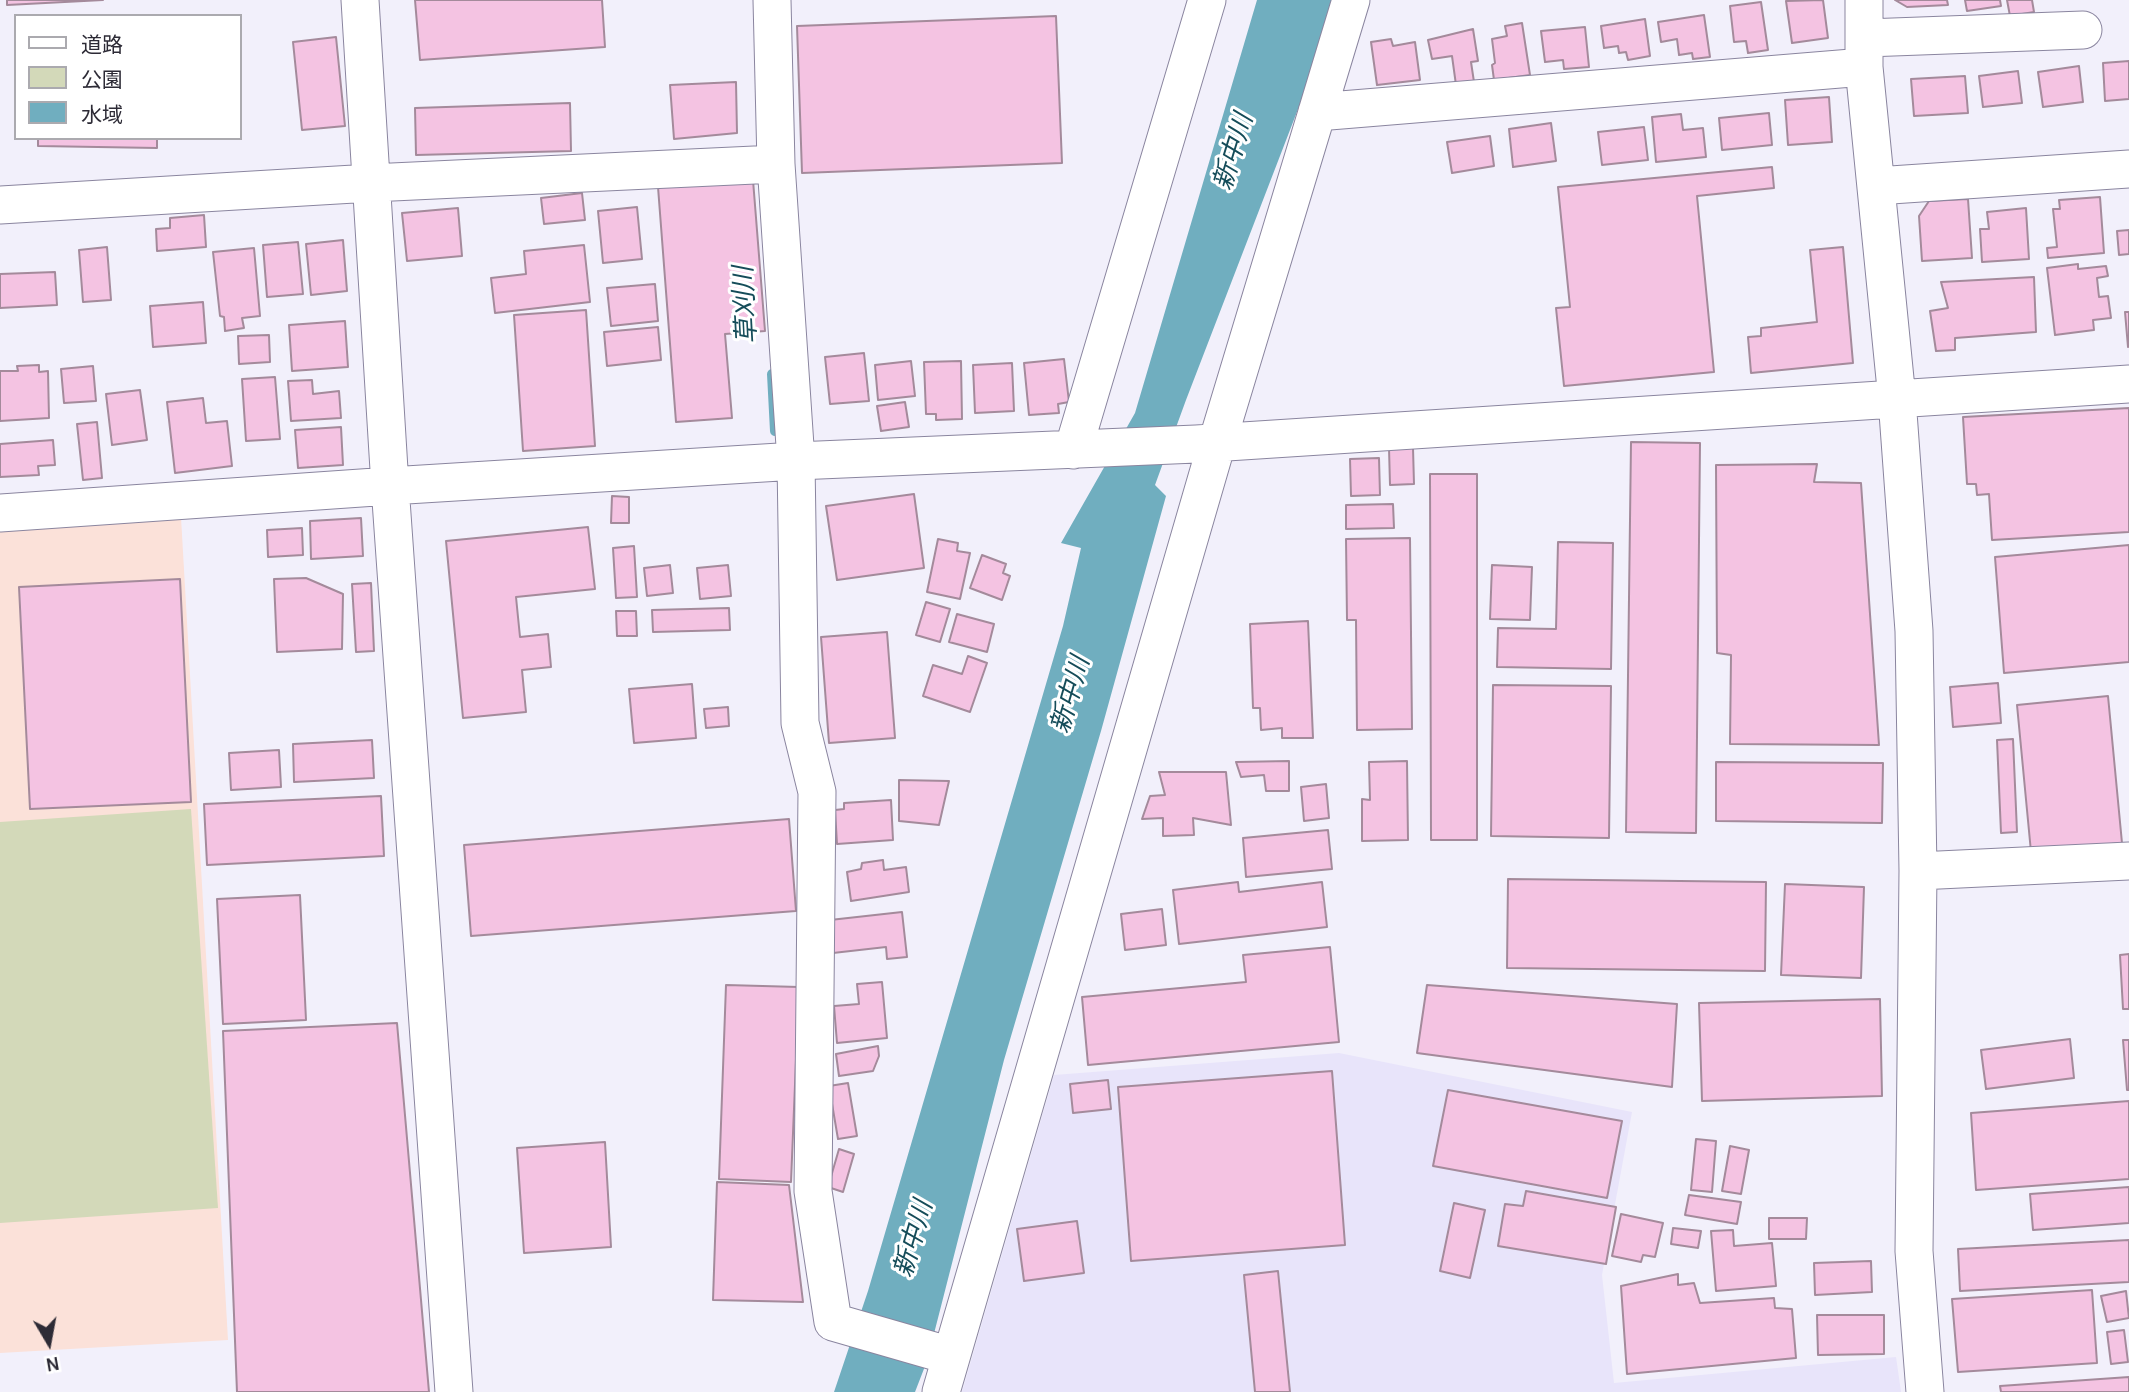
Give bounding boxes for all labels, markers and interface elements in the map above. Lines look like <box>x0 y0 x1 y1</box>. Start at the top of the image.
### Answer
legend <box>14 14 242 140</box>
text: 道路 <box>81 33 123 57</box>
text: 公園 <box>81 68 123 92</box>
text: 水域 <box>81 103 123 127</box>
water label: 新中川 <box>1208 110 1260 194</box>
water label: 草刈川 <box>728 265 764 345</box>
water label: 新中川 <box>1045 653 1097 737</box>
water label: 新中川 <box>888 1197 940 1281</box>
north arrow <box>14 1308 84 1378</box>
text: N <box>44 1352 61 1376</box>

